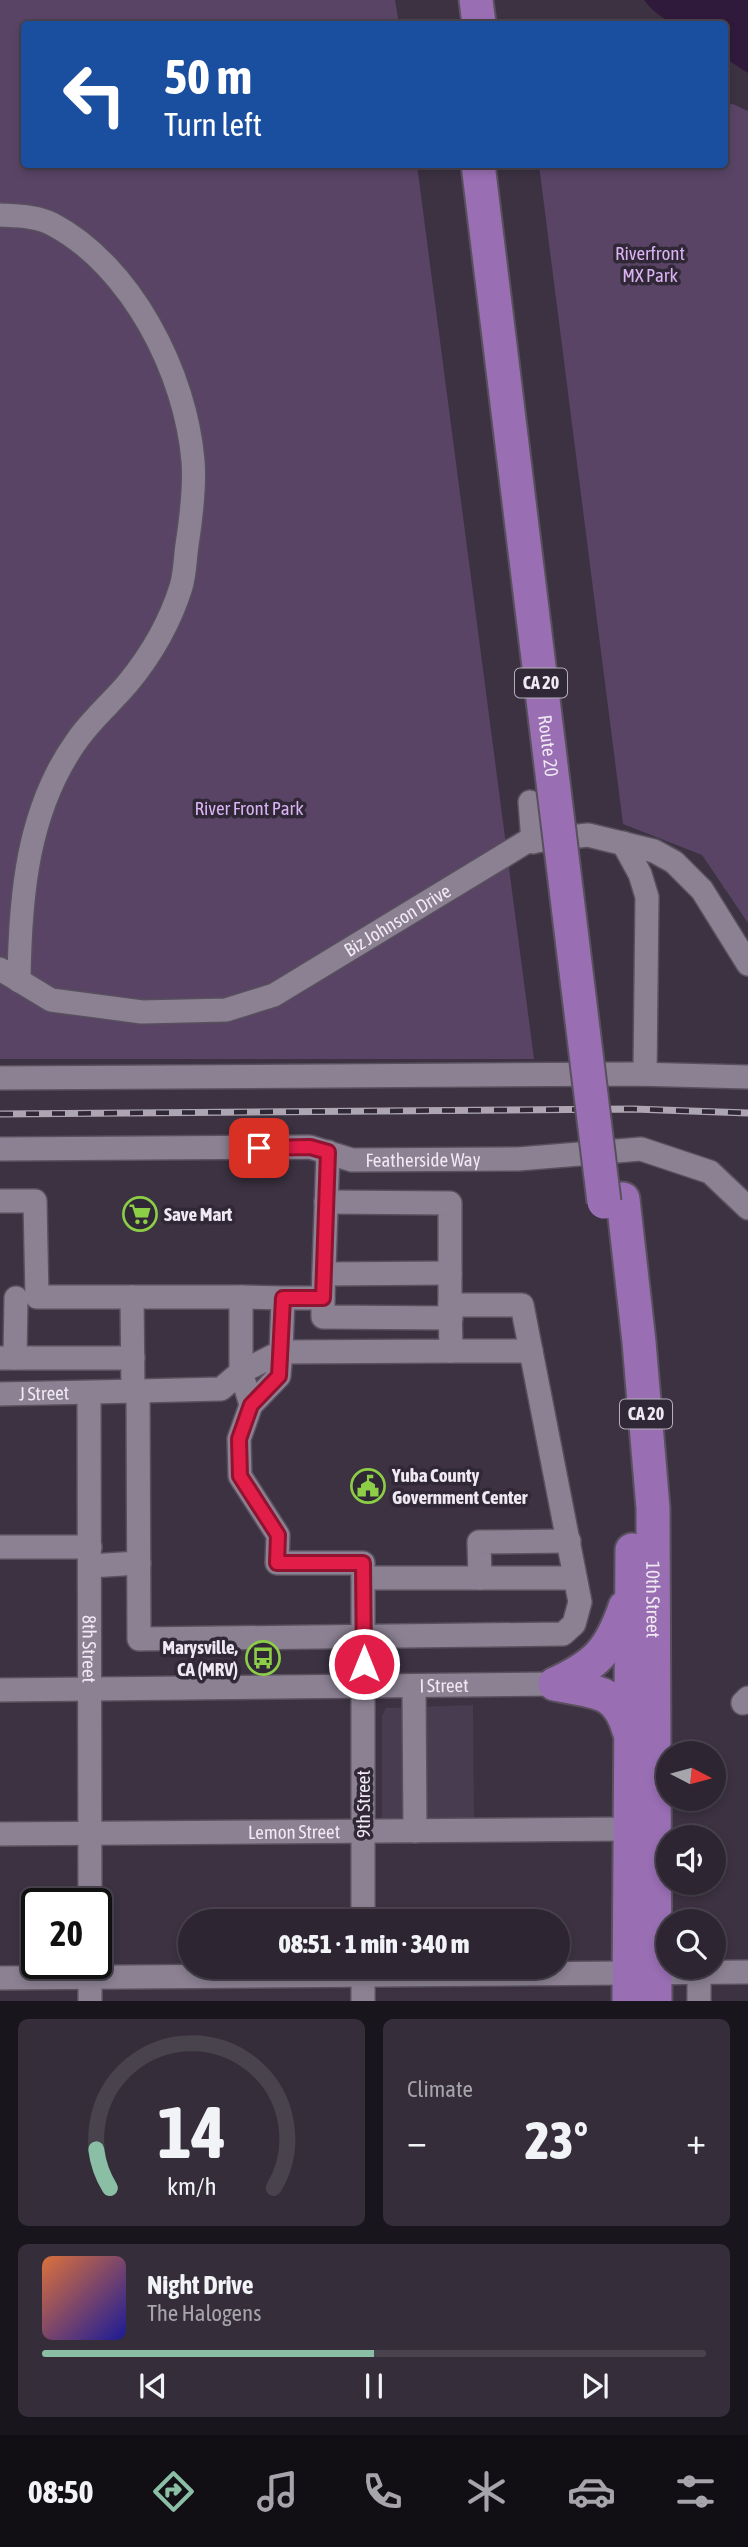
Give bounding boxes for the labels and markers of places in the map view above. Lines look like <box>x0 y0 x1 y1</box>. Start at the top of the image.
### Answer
pin <box>229 1118 289 1178</box>
supermarket icon: Save Mart <box>121 1195 159 1233</box>
place label: Save Mart <box>164 1203 233 1225</box>
place label: Yuba County Government Center <box>391 1464 528 1508</box>
public building icon: Yuba County Government Center <box>349 1467 387 1505</box>
place label: Marysville, CA (MRV) <box>162 1636 239 1680</box>
bus stop icon: Marysville, CA (MRV) <box>244 1639 282 1677</box>

